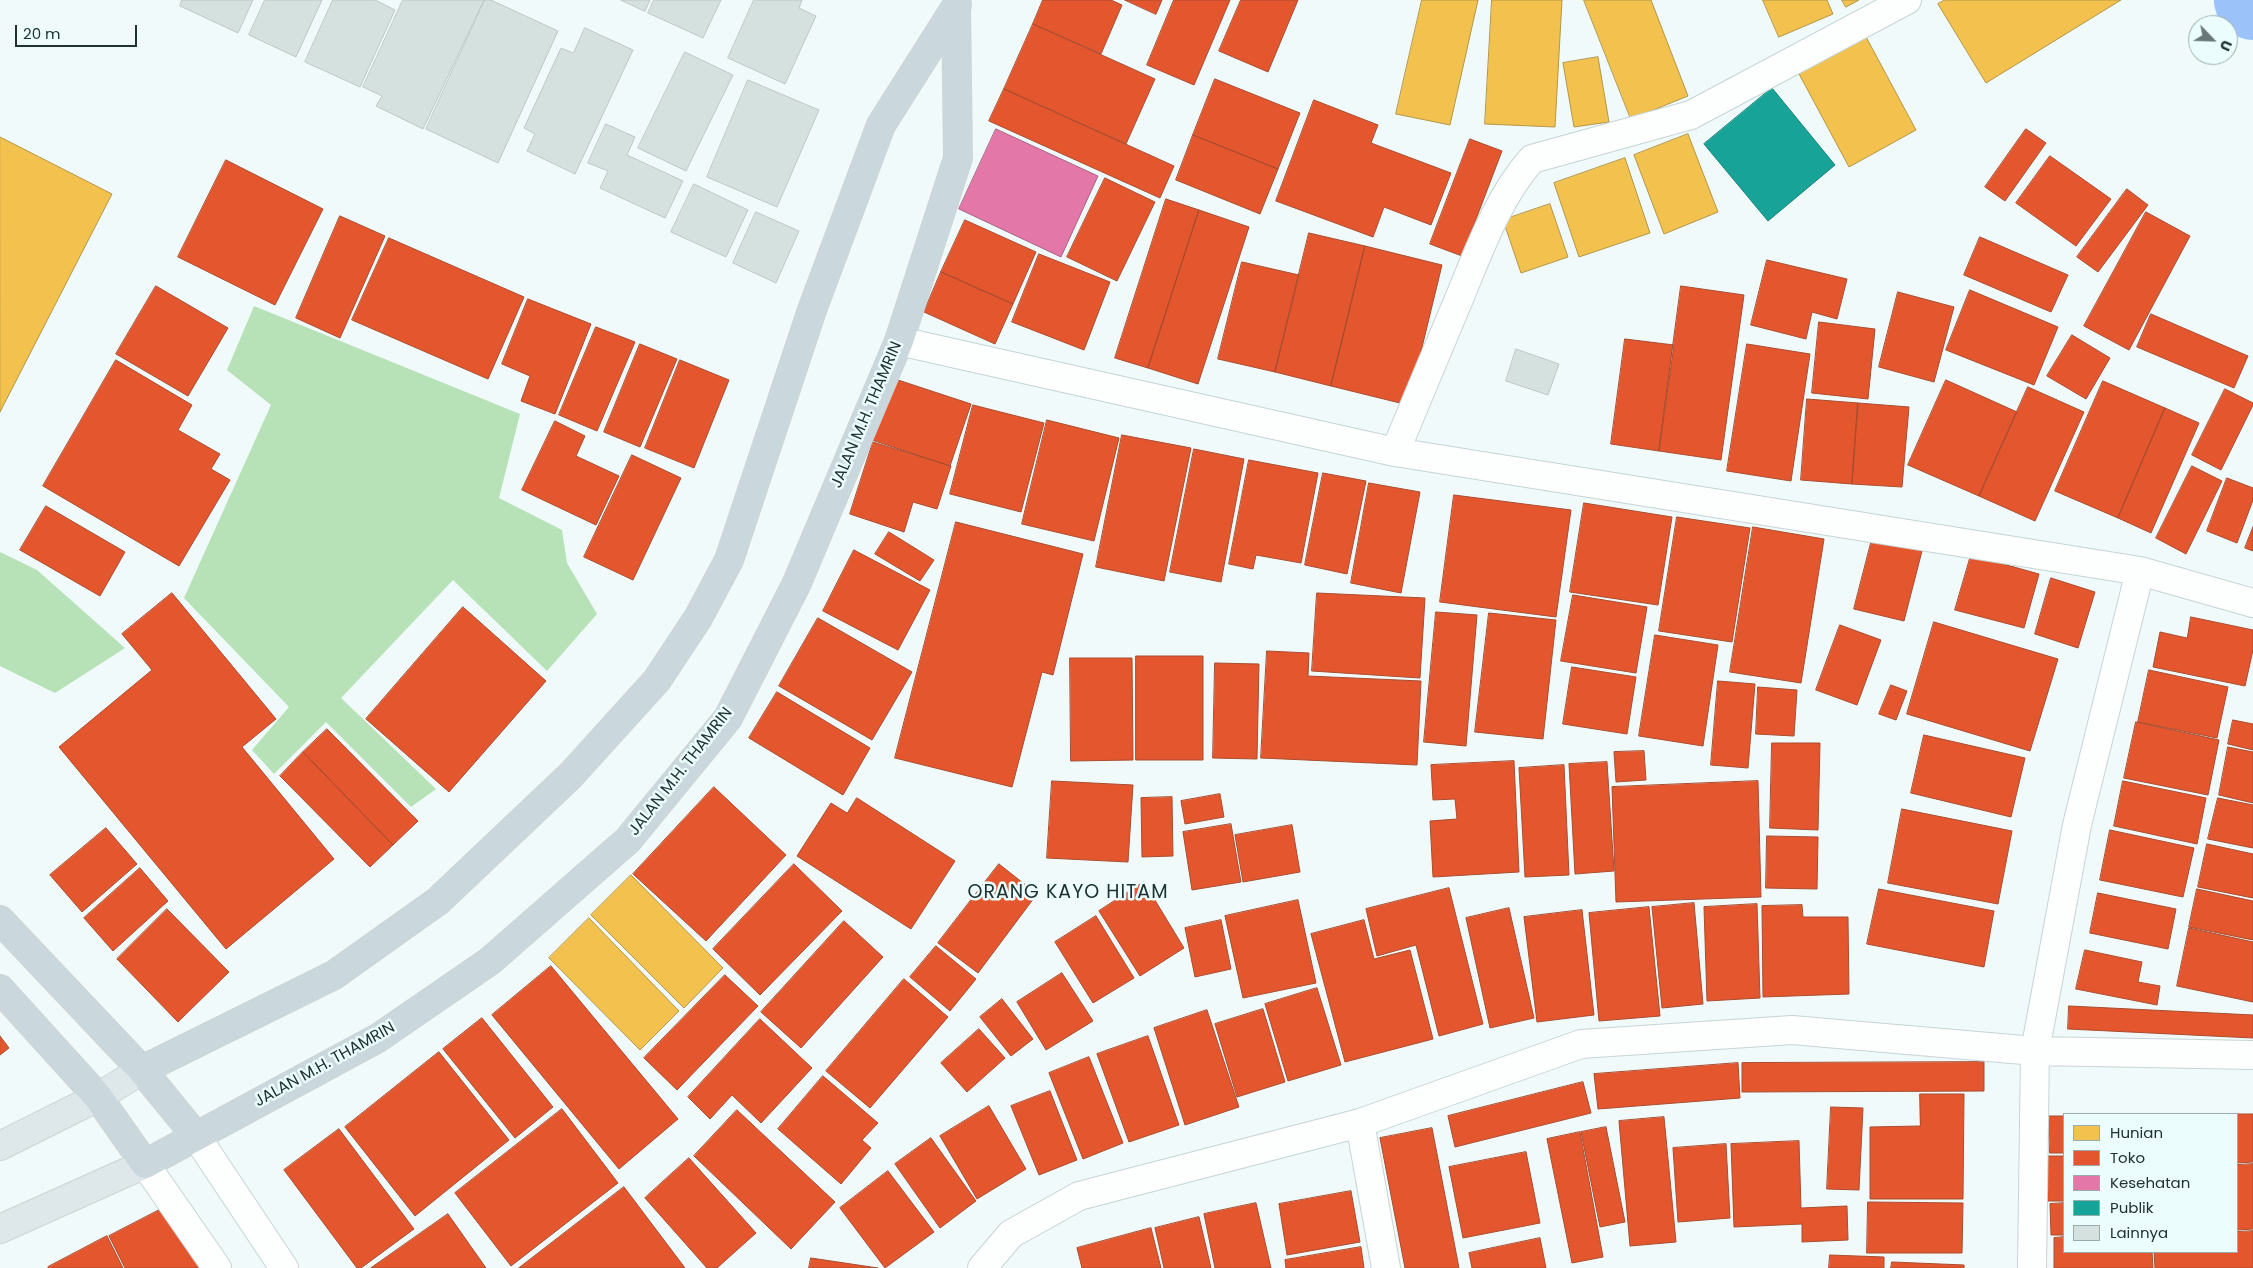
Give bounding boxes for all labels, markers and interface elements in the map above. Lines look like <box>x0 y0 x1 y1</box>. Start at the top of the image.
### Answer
scale bar <box>18 15 140 47</box>
north arrow <box>2188 15 2238 65</box>
text: 20 m <box>23 23 61 44</box>
text: U <box>2215 37 2237 54</box>
street label: JALAN M.H. THAMRIN <box>827 339 907 491</box>
street label: JALAN M.H. THAMRIN <box>625 704 737 840</box>
district label: ORANG KAYO HITAM <box>965 882 1171 904</box>
street label: JALAN M.H. THAMRIN <box>251 1018 399 1112</box>
legend <box>2063 1113 2238 1253</box>
text: Hunian <box>2110 1122 2163 1143</box>
text: Toko <box>2110 1147 2145 1168</box>
text: Kesehatan <box>2110 1172 2190 1193</box>
text: Publik <box>2110 1197 2154 1218</box>
text: Lainnya <box>2110 1222 2168 1243</box>

